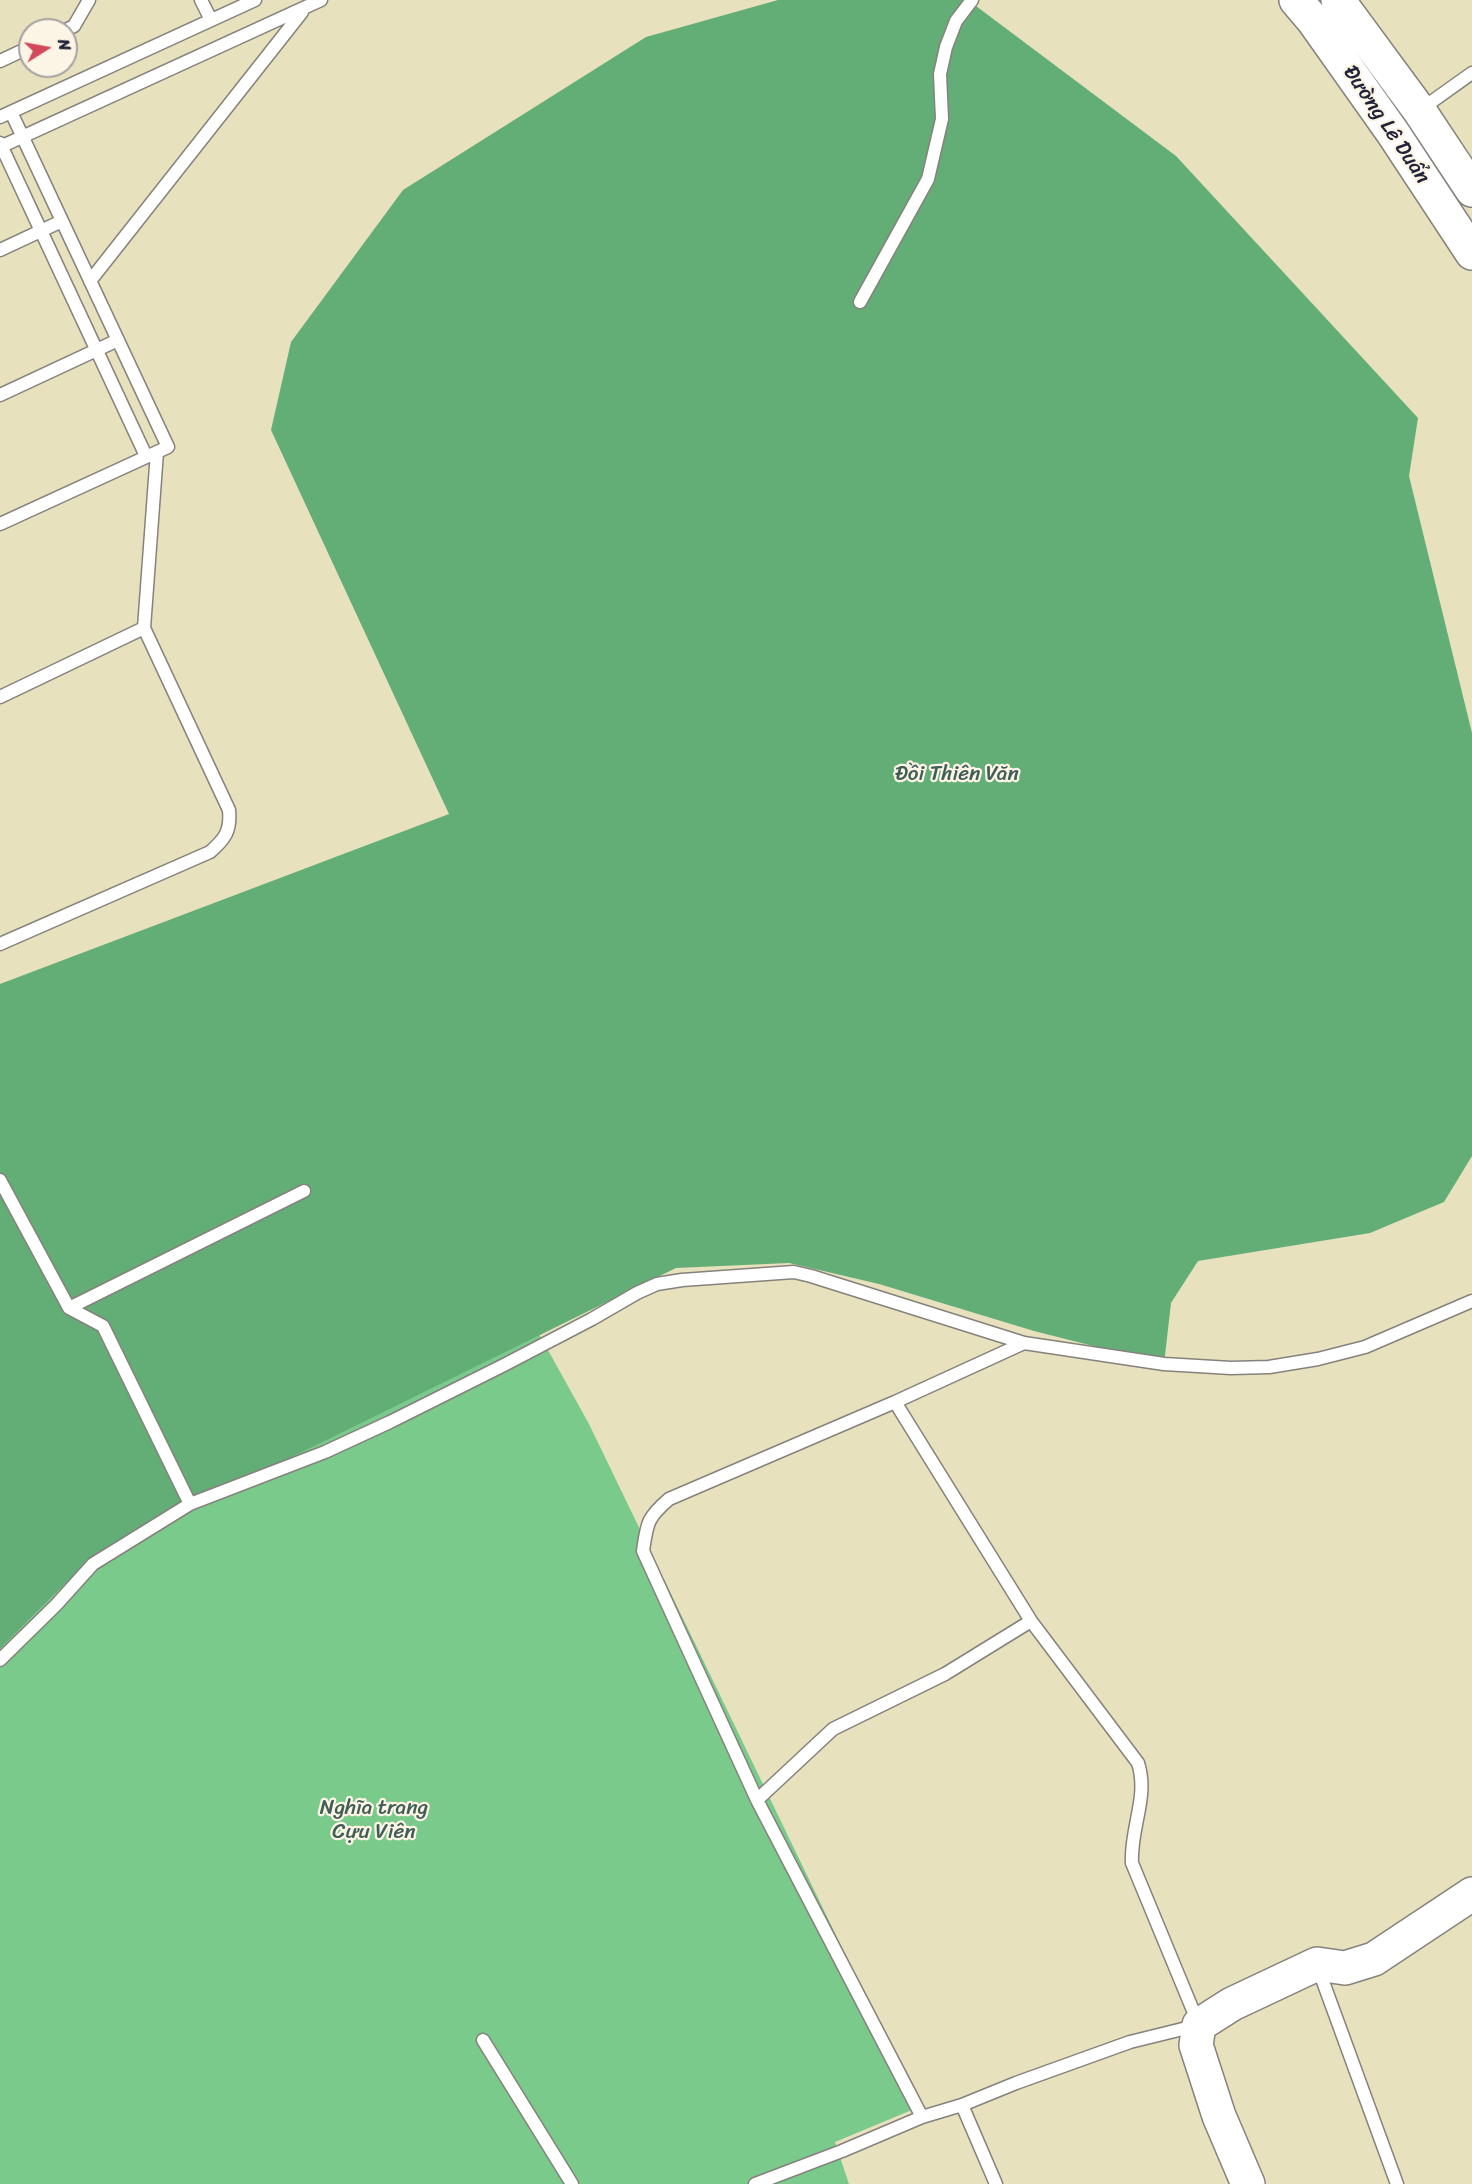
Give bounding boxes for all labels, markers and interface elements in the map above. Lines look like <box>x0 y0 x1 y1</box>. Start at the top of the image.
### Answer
north arrow <box>18 18 78 78</box>
text: N <box>49 37 79 53</box>
street label: Đường Lê Duẩn <box>1337 61 1435 189</box>
park label: Đồi Thiên Văn <box>895 762 1019 788</box>
park label: Nghĩa trang Cựu Viên <box>320 1796 428 1846</box>

